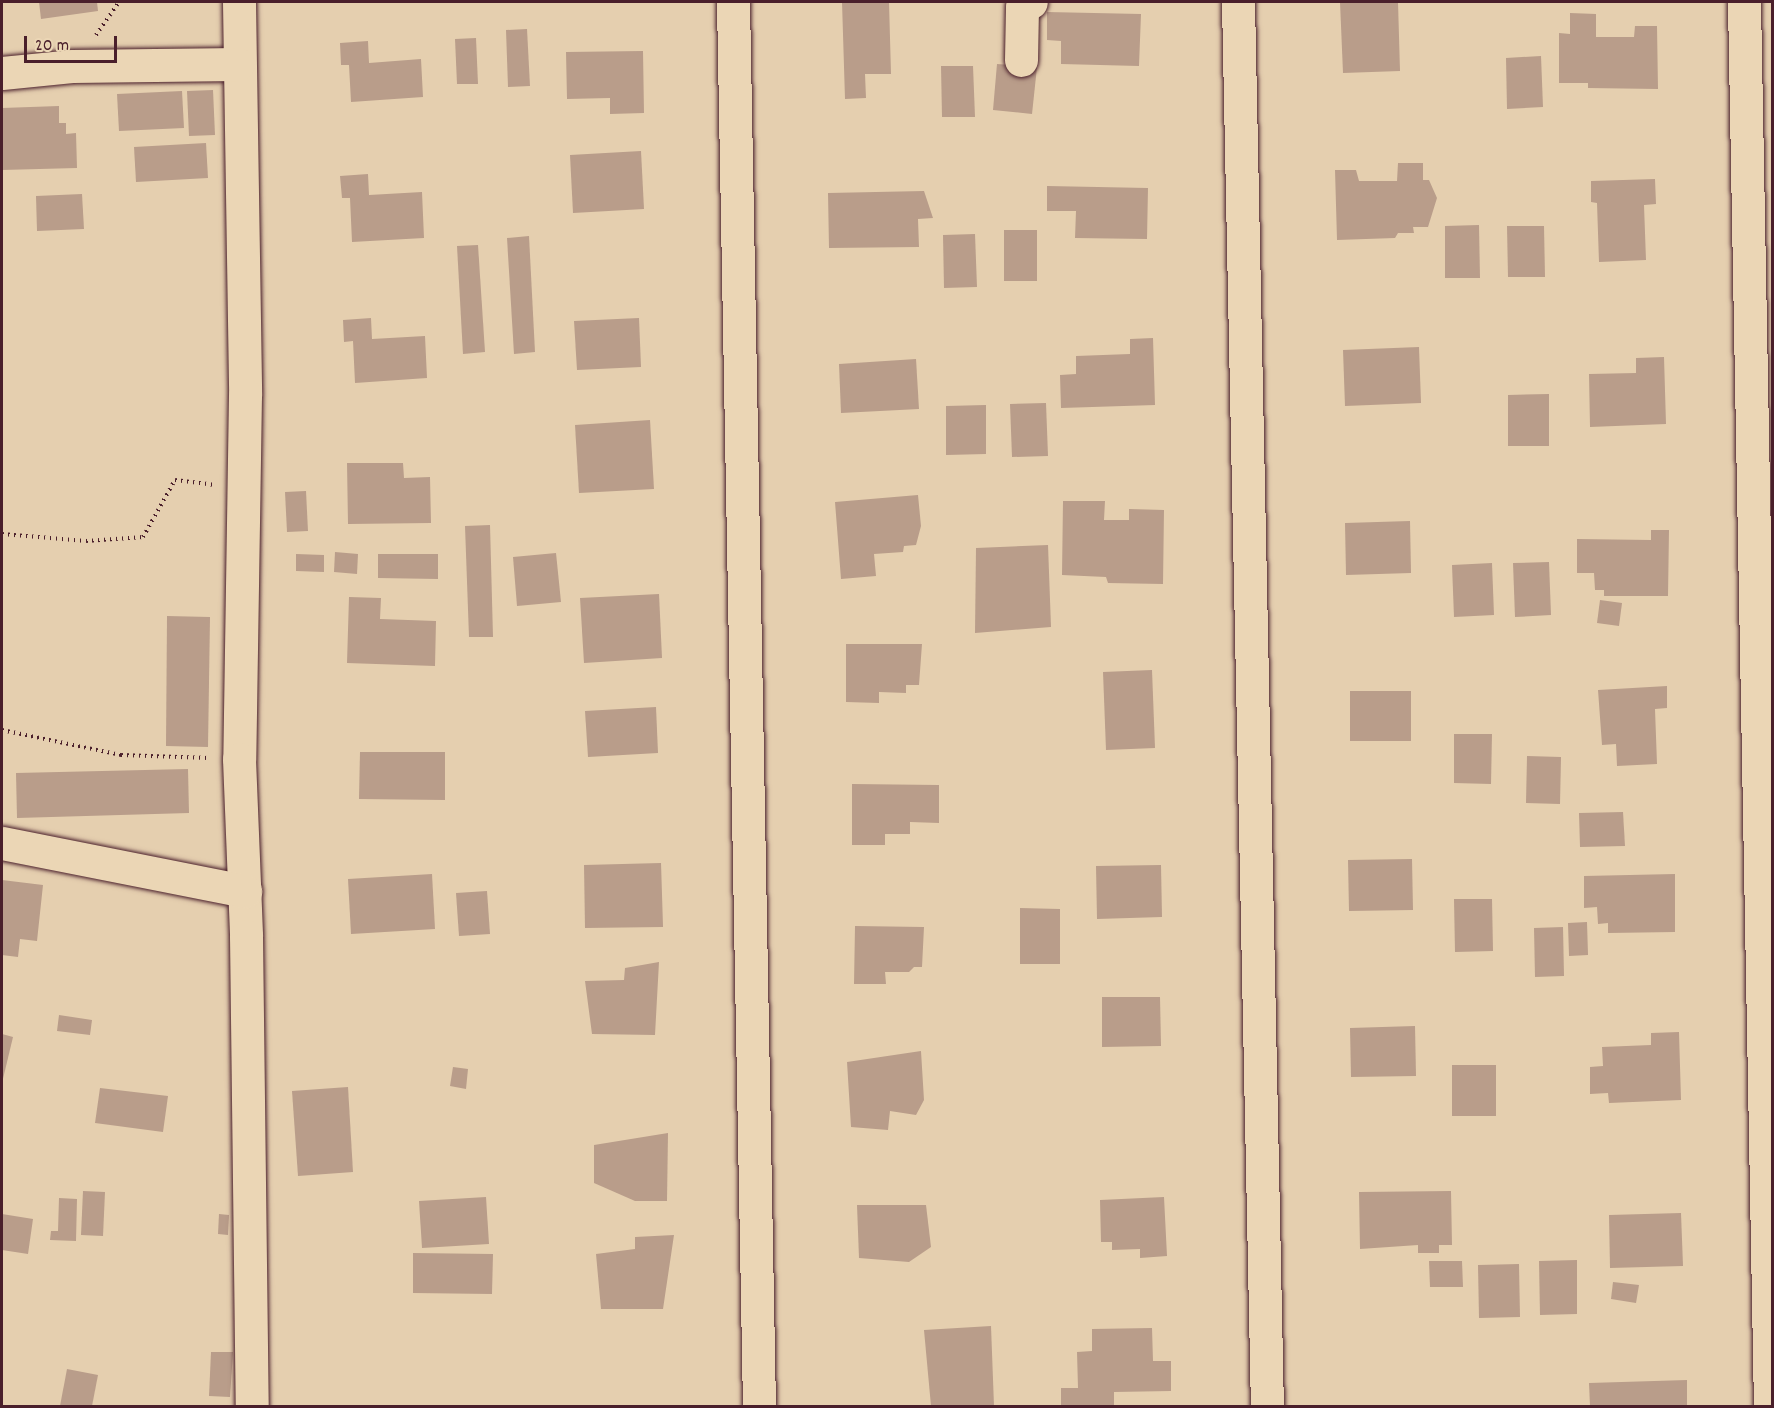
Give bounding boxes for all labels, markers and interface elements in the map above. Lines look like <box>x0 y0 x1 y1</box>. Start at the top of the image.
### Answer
scale bar <box>27 24 120 62</box>
text: 20 m <box>35 34 69 59</box>

